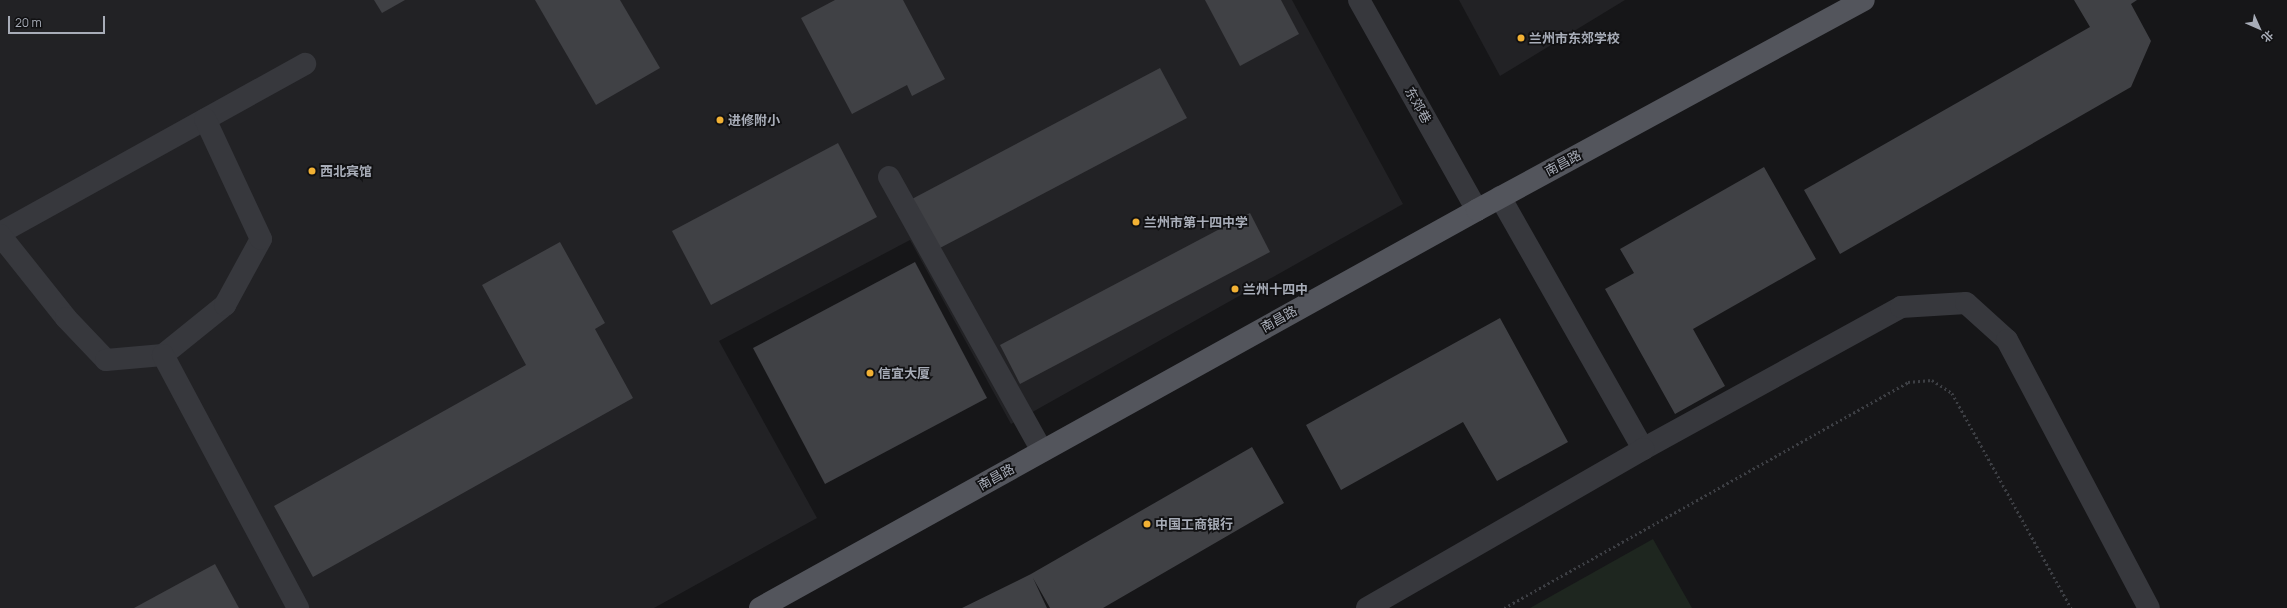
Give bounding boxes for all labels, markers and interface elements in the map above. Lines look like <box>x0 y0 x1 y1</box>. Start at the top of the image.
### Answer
scale bar <box>10 8 107 34</box>
north arrow <box>2239 8 2279 48</box>
text: 20 m <box>15 14 42 31</box>
text: 北 <box>2259 28 2277 46</box>
place label: 兰州市东郊学校 <box>1529 30 1620 46</box>
marker: 兰州市东郊学校 <box>1516 33 1526 43</box>
street label: 东郊巷 <box>1402 84 1434 126</box>
place label: 进修附小 <box>728 112 780 128</box>
marker: 进修附小 <box>715 115 725 125</box>
street label: 南昌路 <box>1542 147 1584 179</box>
place label: 西北宾馆 <box>320 163 372 179</box>
marker: 西北宾馆 <box>307 166 317 176</box>
place label: 兰州市第十四中学 <box>1144 214 1248 230</box>
marker: 兰州市第十四中学 <box>1131 217 1141 227</box>
place label: 兰州十四中 <box>1243 281 1308 297</box>
marker: 兰州十四中 <box>1230 284 1240 294</box>
street label: 南昌路 <box>1258 303 1300 335</box>
place label: 信宜大厦 <box>878 365 930 381</box>
marker: 信宜大厦 <box>865 368 875 378</box>
street label: 南昌路 <box>975 461 1017 493</box>
place label: 中国工商银行 <box>1155 516 1233 532</box>
marker: 中国工商银行 <box>1142 519 1152 529</box>

